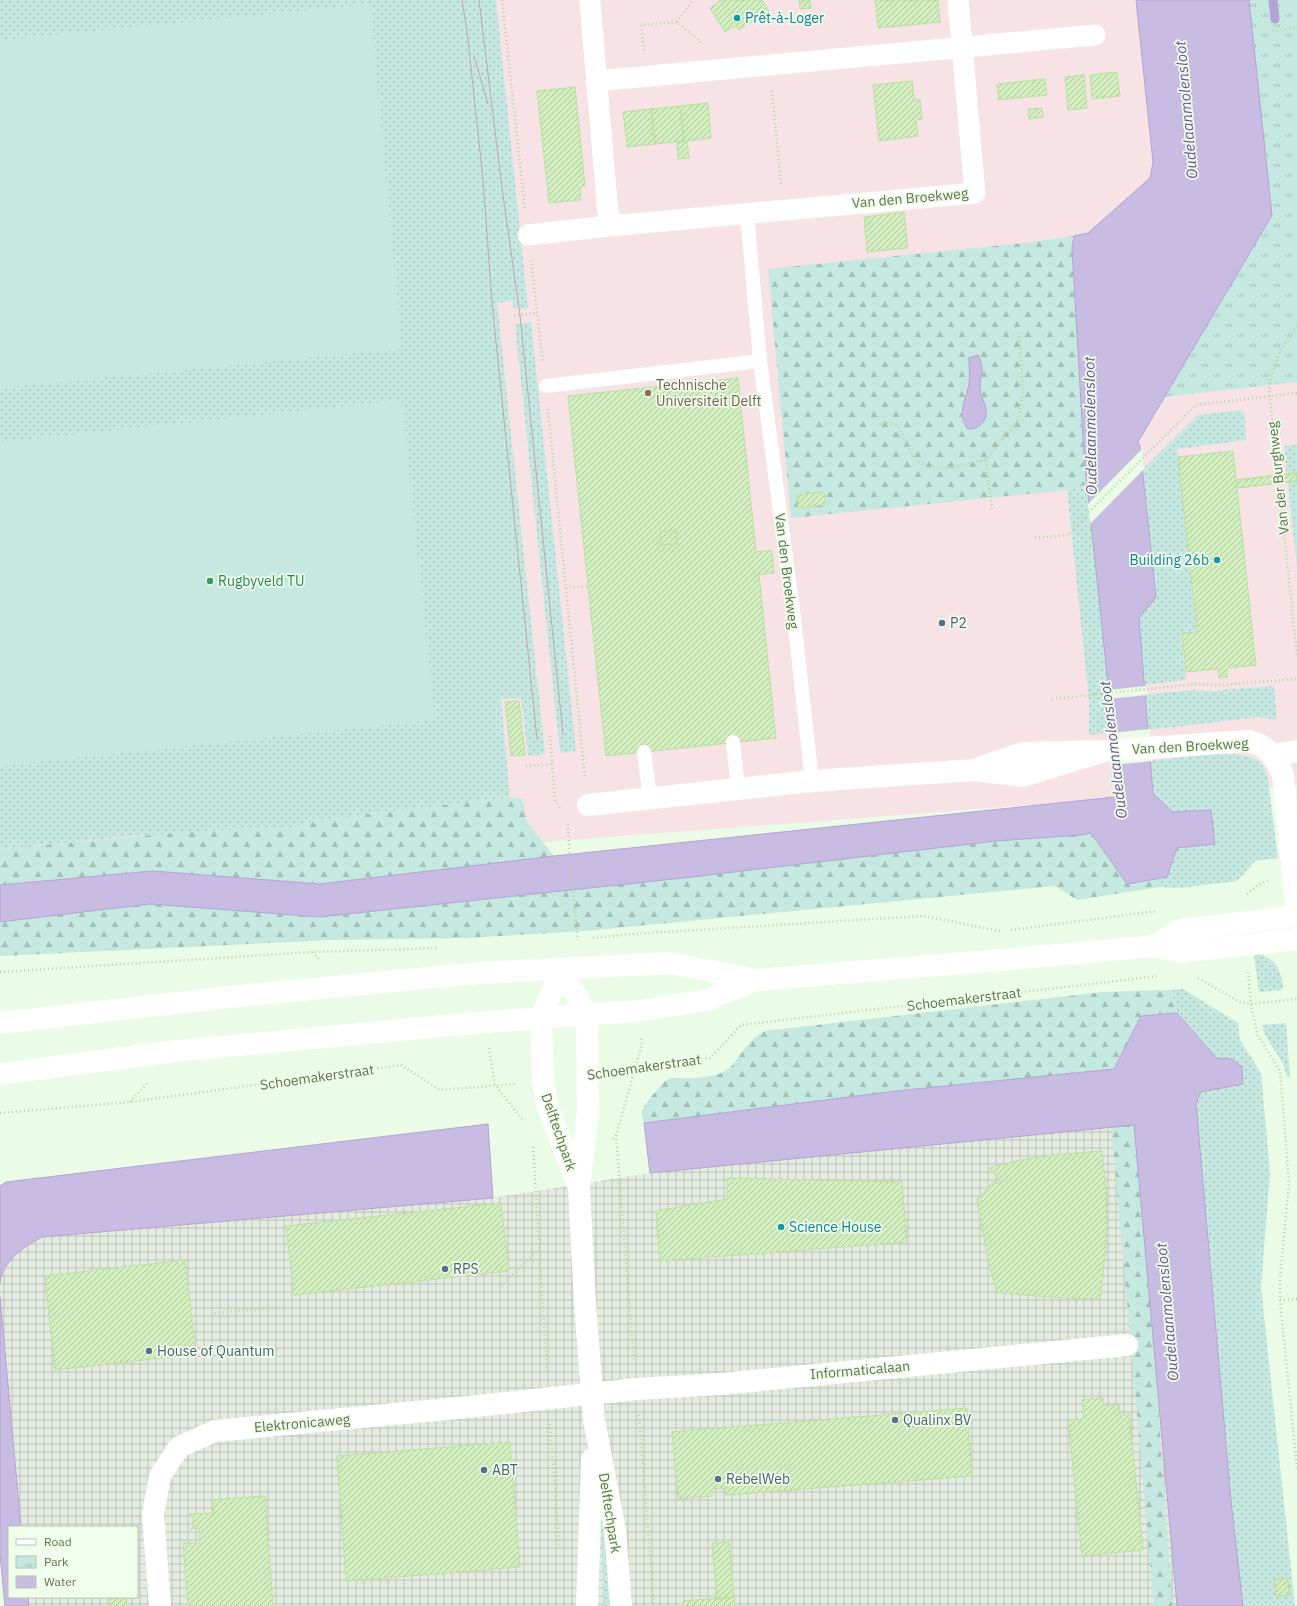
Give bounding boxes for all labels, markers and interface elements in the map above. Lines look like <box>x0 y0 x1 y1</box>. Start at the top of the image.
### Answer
place label: Prêt-à-Loger <box>745 9 824 27</box>
marker: Prêt-à-Loger <box>732 13 742 23</box>
water label: Oudelaanmolensloot <box>1170 39 1201 180</box>
street label: Van den Broekweg <box>851 184 970 212</box>
water label: Oudelaanmolensloot <box>1079 356 1101 495</box>
place label: Technische Universiteit Delft <box>656 376 762 410</box>
marker: Technische Universiteit Delft <box>643 388 653 398</box>
street label: Van der Burghweg <box>1263 420 1293 536</box>
street label: Van den Broekweg <box>771 512 803 631</box>
place label: Building 26b <box>1129 551 1209 569</box>
marker: Building 26b <box>1212 555 1222 565</box>
place label: Rugbyveld TU <box>218 572 305 590</box>
marker: Rugbyveld TU <box>205 576 215 586</box>
place label: P2 <box>950 614 967 632</box>
marker: P2 <box>937 618 947 628</box>
water label: Oudelaanmolensloot <box>1095 679 1131 820</box>
street label: Van den Broekweg <box>1131 734 1249 758</box>
street label: Schoemakerstraat <box>906 983 1022 1015</box>
street label: Schoemakerstraat <box>586 1050 702 1084</box>
street label: Schoemakerstraat <box>259 1060 375 1094</box>
street label: Delftechpark <box>537 1091 581 1174</box>
place label: Science House <box>789 1218 882 1236</box>
marker: Science House <box>776 1222 786 1232</box>
water label: Oudelaanmolensloot <box>1151 1241 1182 1382</box>
place label: RPS <box>453 1260 479 1278</box>
marker: RPS <box>440 1264 450 1274</box>
place label: House of Quantum <box>157 1342 274 1360</box>
marker: House of Quantum <box>144 1346 154 1356</box>
street label: Informaticalaan <box>809 1357 911 1383</box>
street label: Elektronicaweg <box>253 1410 351 1436</box>
place label: Qualinx BV <box>903 1411 972 1429</box>
marker: Qualinx BV <box>890 1415 900 1425</box>
place label: ABT <box>492 1461 518 1479</box>
marker: ABT <box>479 1465 489 1475</box>
place label: RebelWeb <box>726 1470 790 1488</box>
street label: Delftechpark <box>595 1472 625 1555</box>
marker: RebelWeb <box>713 1474 723 1484</box>
legend <box>8 1526 138 1598</box>
text: Road <box>44 1534 72 1549</box>
text: Park <box>44 1554 69 1569</box>
text: Water <box>44 1574 77 1589</box>

